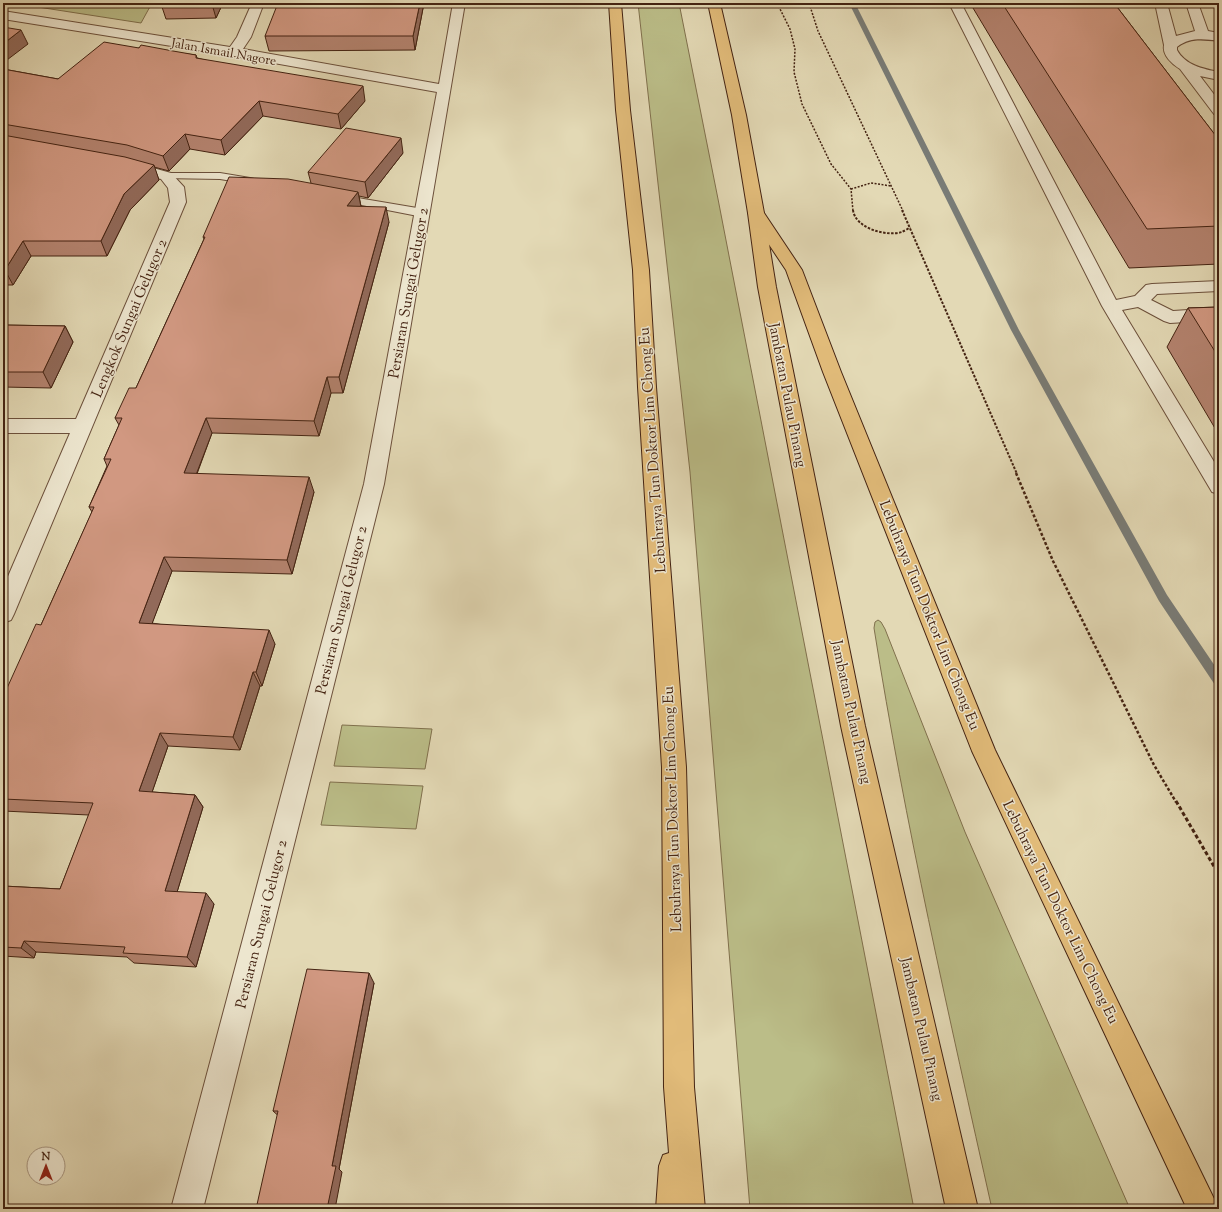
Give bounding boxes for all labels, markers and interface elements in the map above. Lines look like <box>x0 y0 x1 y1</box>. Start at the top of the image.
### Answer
street label: Jalan Ismail Nagore <box>169 35 278 71</box>
street label: Persiaran Sungai Gelugor 2 <box>384 206 435 380</box>
street label: Lengkok Sungai Gelugor 2 <box>87 236 173 401</box>
street label: Jambatan Pulau Pinang <box>762 320 811 469</box>
street label: Lebuhraya Tun Doktor Lim Chong Eu <box>634 326 673 573</box>
street label: Lebuhraya Tun Doktor Lim Chong Eu <box>873 497 985 734</box>
street label: Persiaran Sungai Gelugor 2 <box>311 524 374 697</box>
street label: Jambatan Pulau Pinang <box>825 637 876 786</box>
street label: Lebuhraya Tun Doktor Lim Chong Eu <box>659 685 688 932</box>
street label: Lebuhraya Tun Doktor Lim Chong Eu <box>996 797 1123 1028</box>
street label: Persiaran Sungai Gelugor 2 <box>231 838 294 1011</box>
street label: Jambatan Pulau Pinang <box>894 955 947 1103</box>
north arrow <box>26 1146 66 1186</box>
text: N <box>41 1149 51 1165</box>

